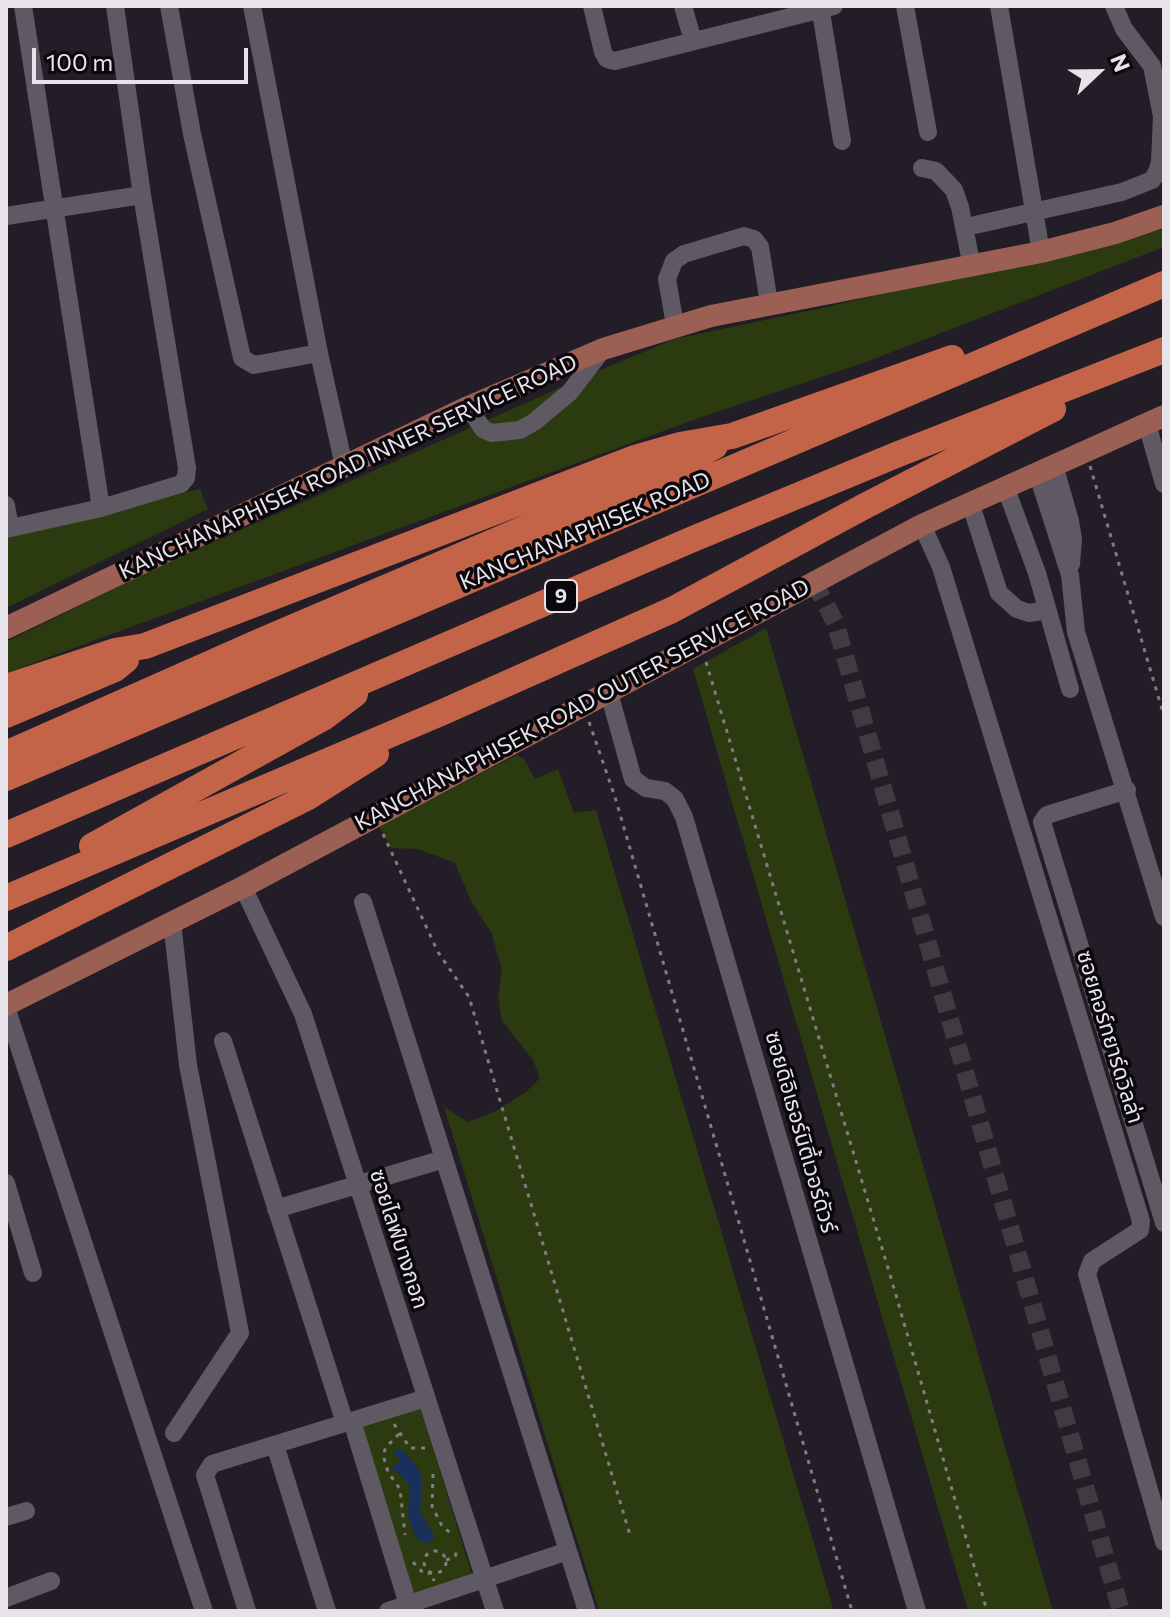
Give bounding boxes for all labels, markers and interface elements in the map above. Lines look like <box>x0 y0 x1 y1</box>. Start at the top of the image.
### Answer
scale bar <box>36 32 252 82</box>
north arrow <box>1058 32 1138 112</box>
text: 100 m <box>46 47 113 76</box>
text: N <box>1105 50 1136 76</box>
street label: KANCHANAPHISEK ROAD INNER SERVICE ROAD <box>115 349 581 585</box>
street label: KANCHANAPHISEK ROAD <box>456 466 714 596</box>
street label: KANCHANAPHISEK ROAD OUTER SERVICE ROAD <box>350 573 814 837</box>
road number: 9 <box>545 580 577 612</box>
street label: ซอยคอร์ทยาร์ดวิลล่า <box>1071 947 1149 1127</box>
street label: ซอยดิอิเธอร์นิตี้เวอร์ดัวร์ <box>760 1028 842 1236</box>
street label: ซอยไลฟ์บางกอก <box>364 1166 434 1312</box>

